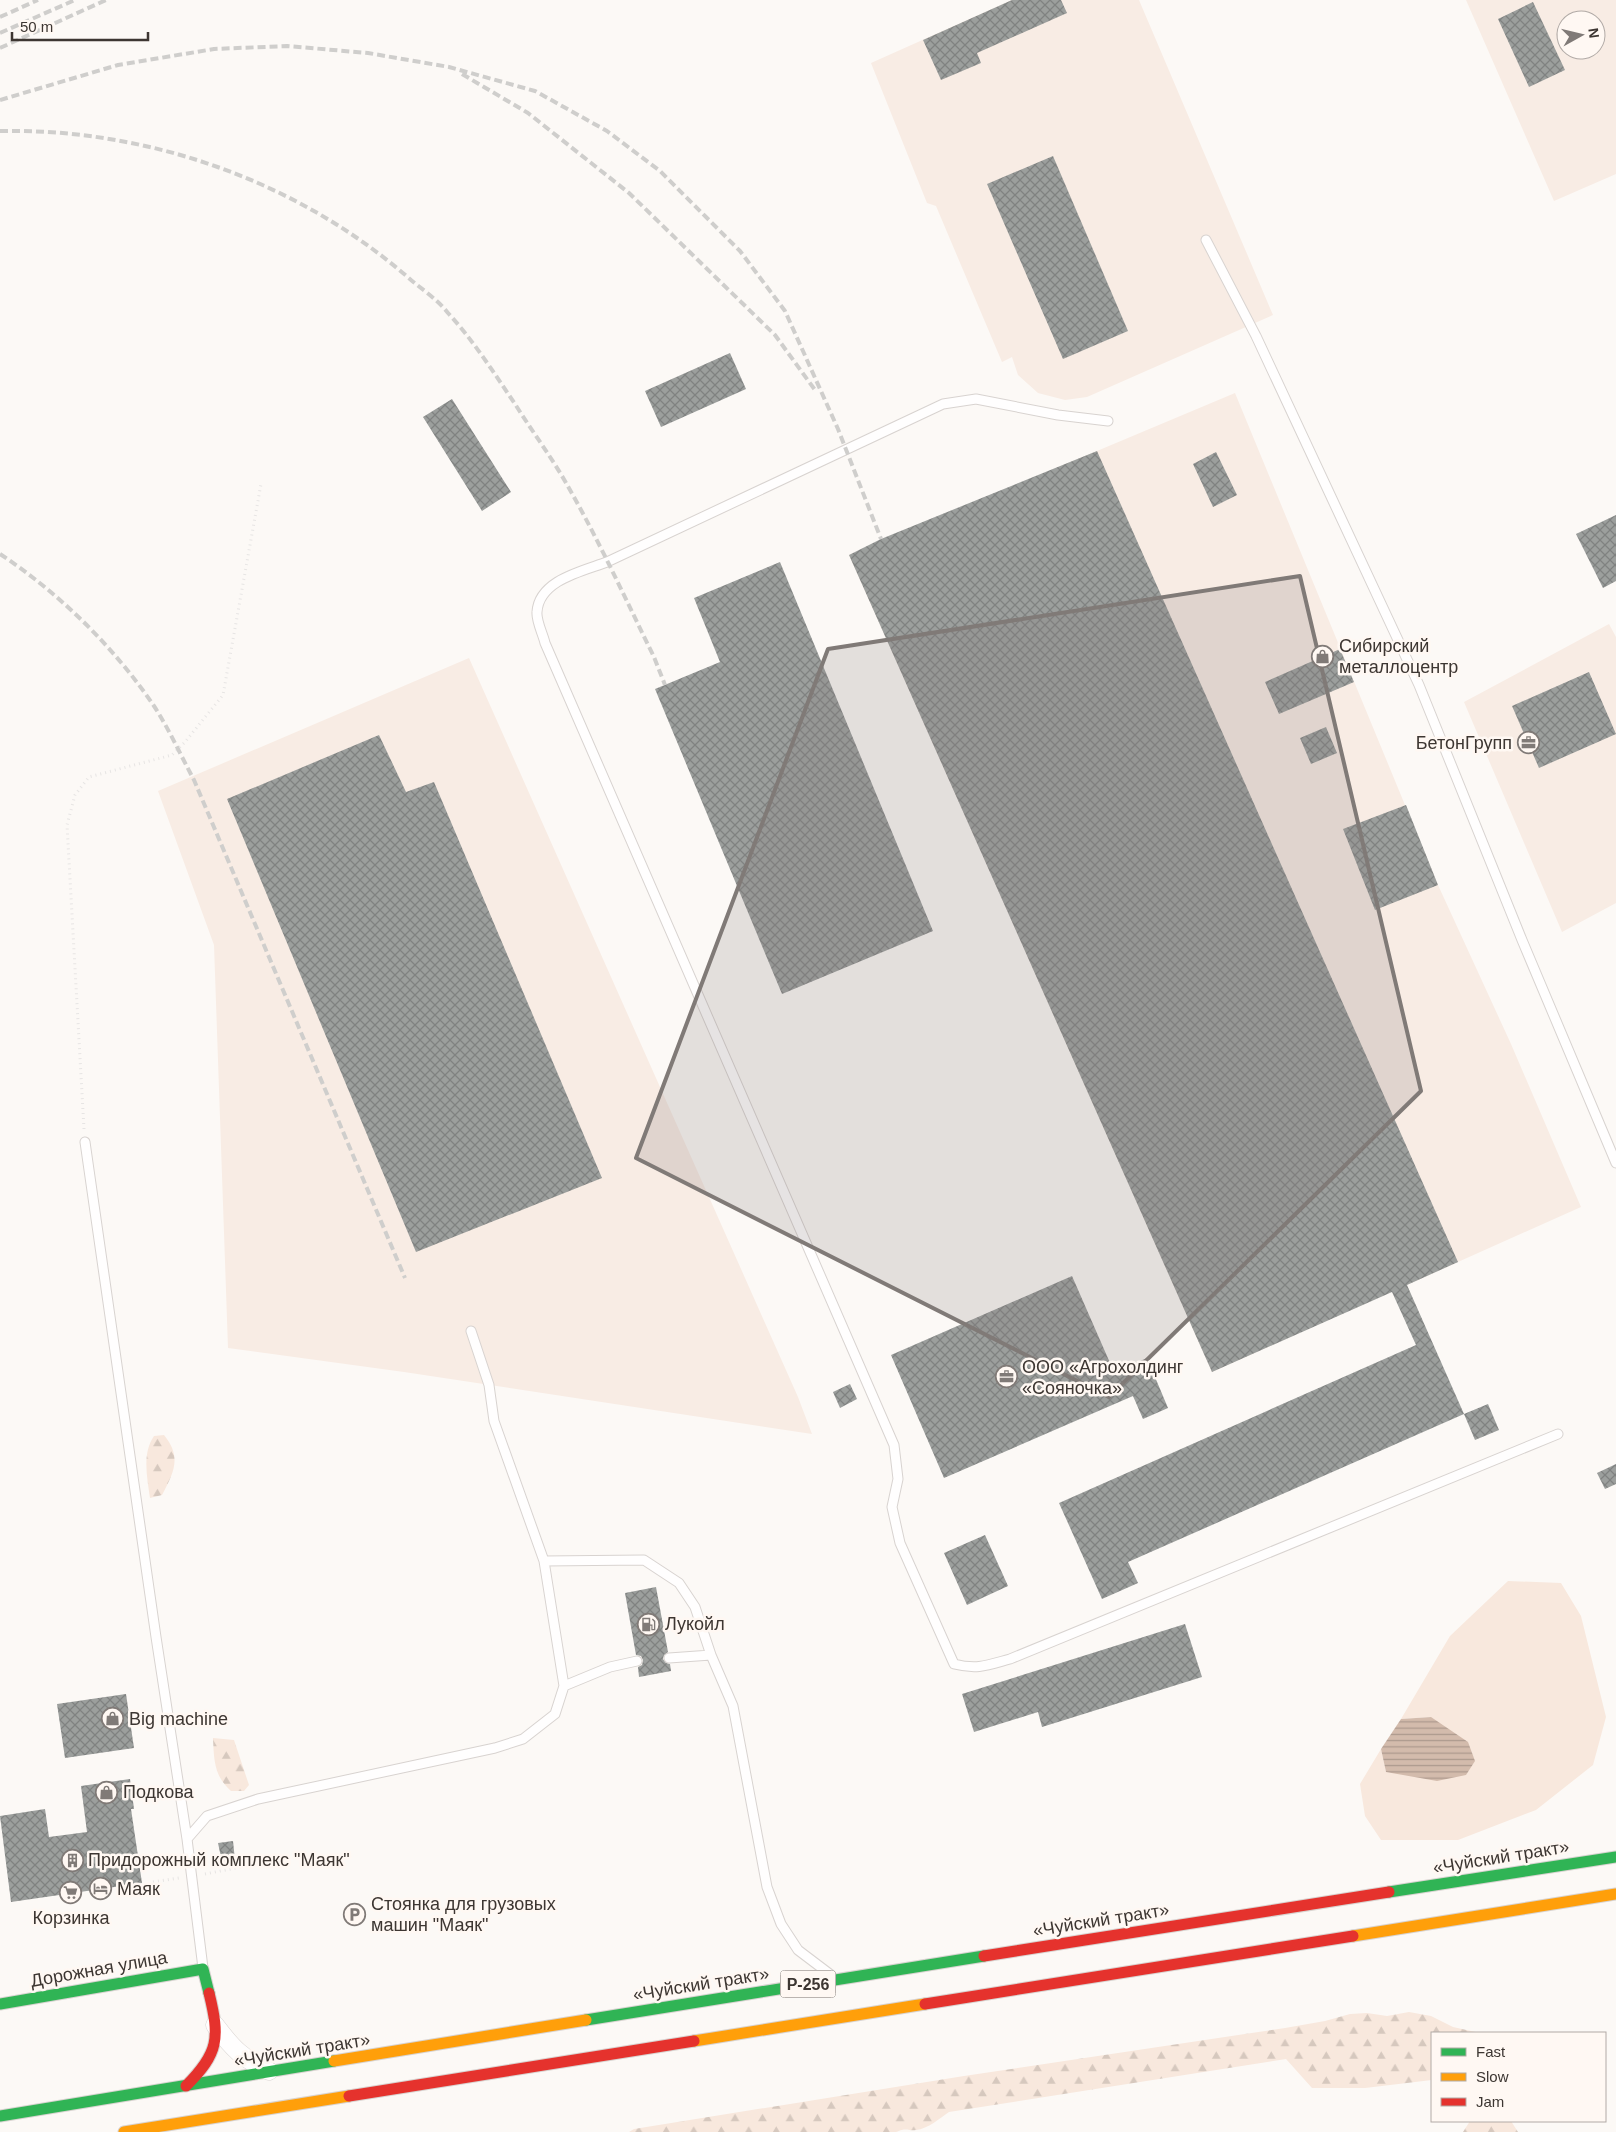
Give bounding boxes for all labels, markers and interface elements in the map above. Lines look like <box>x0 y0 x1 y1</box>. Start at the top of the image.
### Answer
scale bar <box>12 10 149 42</box>
north arrow <box>1556 10 1606 60</box>
text: 50 m <box>20 18 53 35</box>
text: N <box>1585 27 1603 39</box>
place label: Сибирский металлоцентр <box>1339 636 1458 677</box>
shop icon: Сибирский металлоцентр <box>1311 644 1335 668</box>
office icon: БетонГрупп <box>1516 731 1540 755</box>
place label: БетонГрупп <box>1416 733 1512 753</box>
place label: ООО «Агрохолдинг «Сояночка» <box>1022 1357 1184 1398</box>
office icon: ООО «Агрохолдинг «Сояночка» <box>994 1365 1018 1389</box>
fuel station icon: Лукойл <box>637 1612 661 1636</box>
place label: Лукойл <box>665 1614 725 1634</box>
shop icon: Big machine <box>101 1707 125 1731</box>
place label: Big machine <box>129 1709 228 1729</box>
shop icon: Подкова <box>95 1780 119 1804</box>
place label: Подкова <box>123 1782 195 1802</box>
street label: «Чуйский тракт» <box>1431 1836 1571 1878</box>
building icon: Придорожный комплекс "Маяк" <box>60 1848 84 1872</box>
place label: Придорожный комплекс "Маяк" <box>88 1850 350 1870</box>
hotel icon: Маяк <box>89 1877 113 1901</box>
place label: Маяк <box>117 1879 160 1899</box>
supermarket icon: Корзинка <box>59 1881 83 1905</box>
place label: Стоянка для грузовых машин "Маяк" <box>371 1894 556 1935</box>
street label: «Чуйский тракт» <box>1031 1899 1171 1941</box>
parking icon: Стоянка для грузовых машин "Маяк" <box>343 1902 367 1926</box>
place label: Корзинка <box>33 1908 110 1928</box>
street label: Дорожная улица <box>29 1947 170 1991</box>
street label: «Чуйский тракт» <box>631 1963 771 2005</box>
road number: Р-256 <box>780 1970 836 1998</box>
street label: «Чуйский тракт» <box>232 2029 372 2071</box>
legend <box>1431 2032 1606 2122</box>
text: Fast <box>1476 2043 1506 2060</box>
text: Slow <box>1476 2068 1509 2085</box>
text: Jam <box>1476 2093 1504 2110</box>

